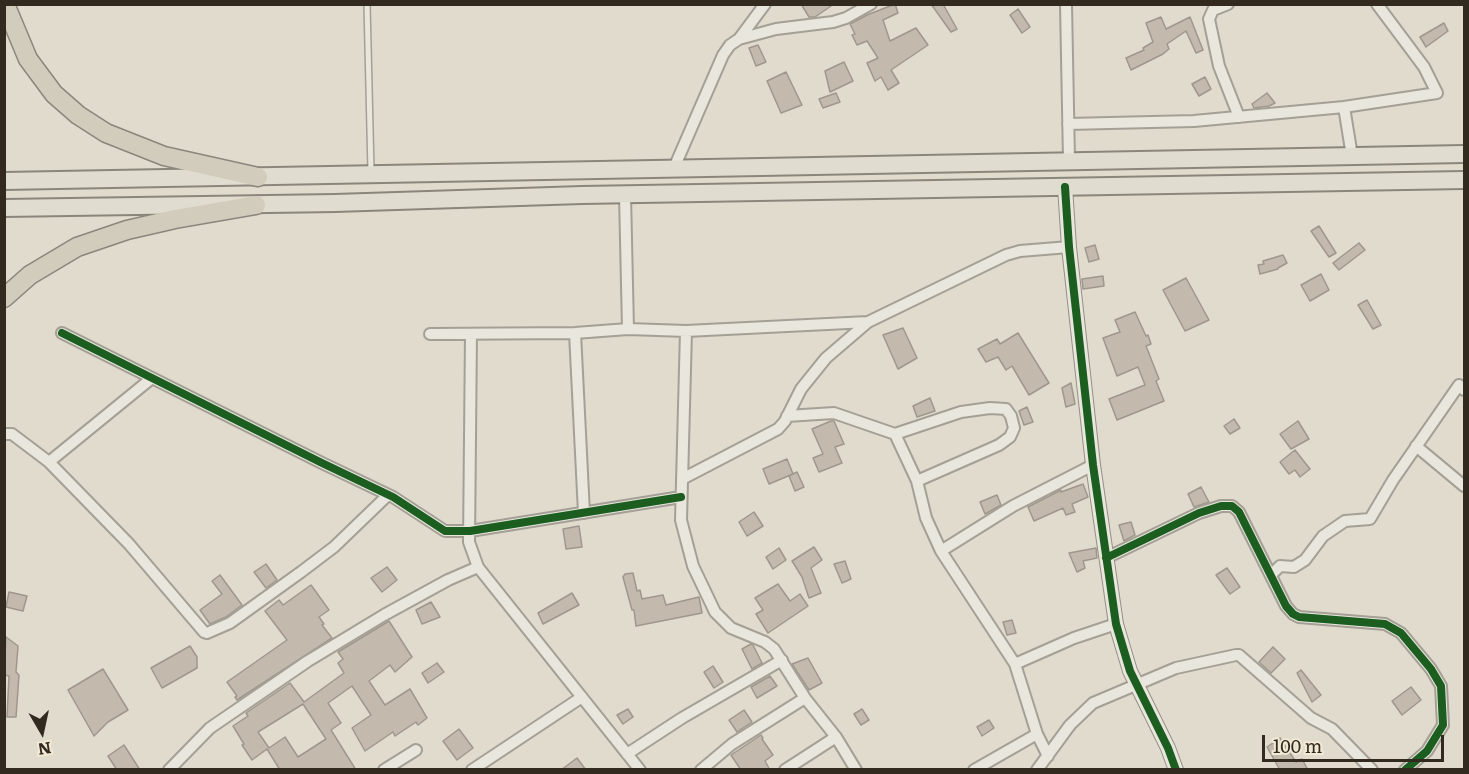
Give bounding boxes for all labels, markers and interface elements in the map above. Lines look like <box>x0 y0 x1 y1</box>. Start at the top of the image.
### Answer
north arrow <box>12 702 72 762</box>
scale bar <box>1265 723 1446 761</box>
text: 100 m <box>1273 732 1322 759</box>
text: N <box>36 737 53 763</box>

